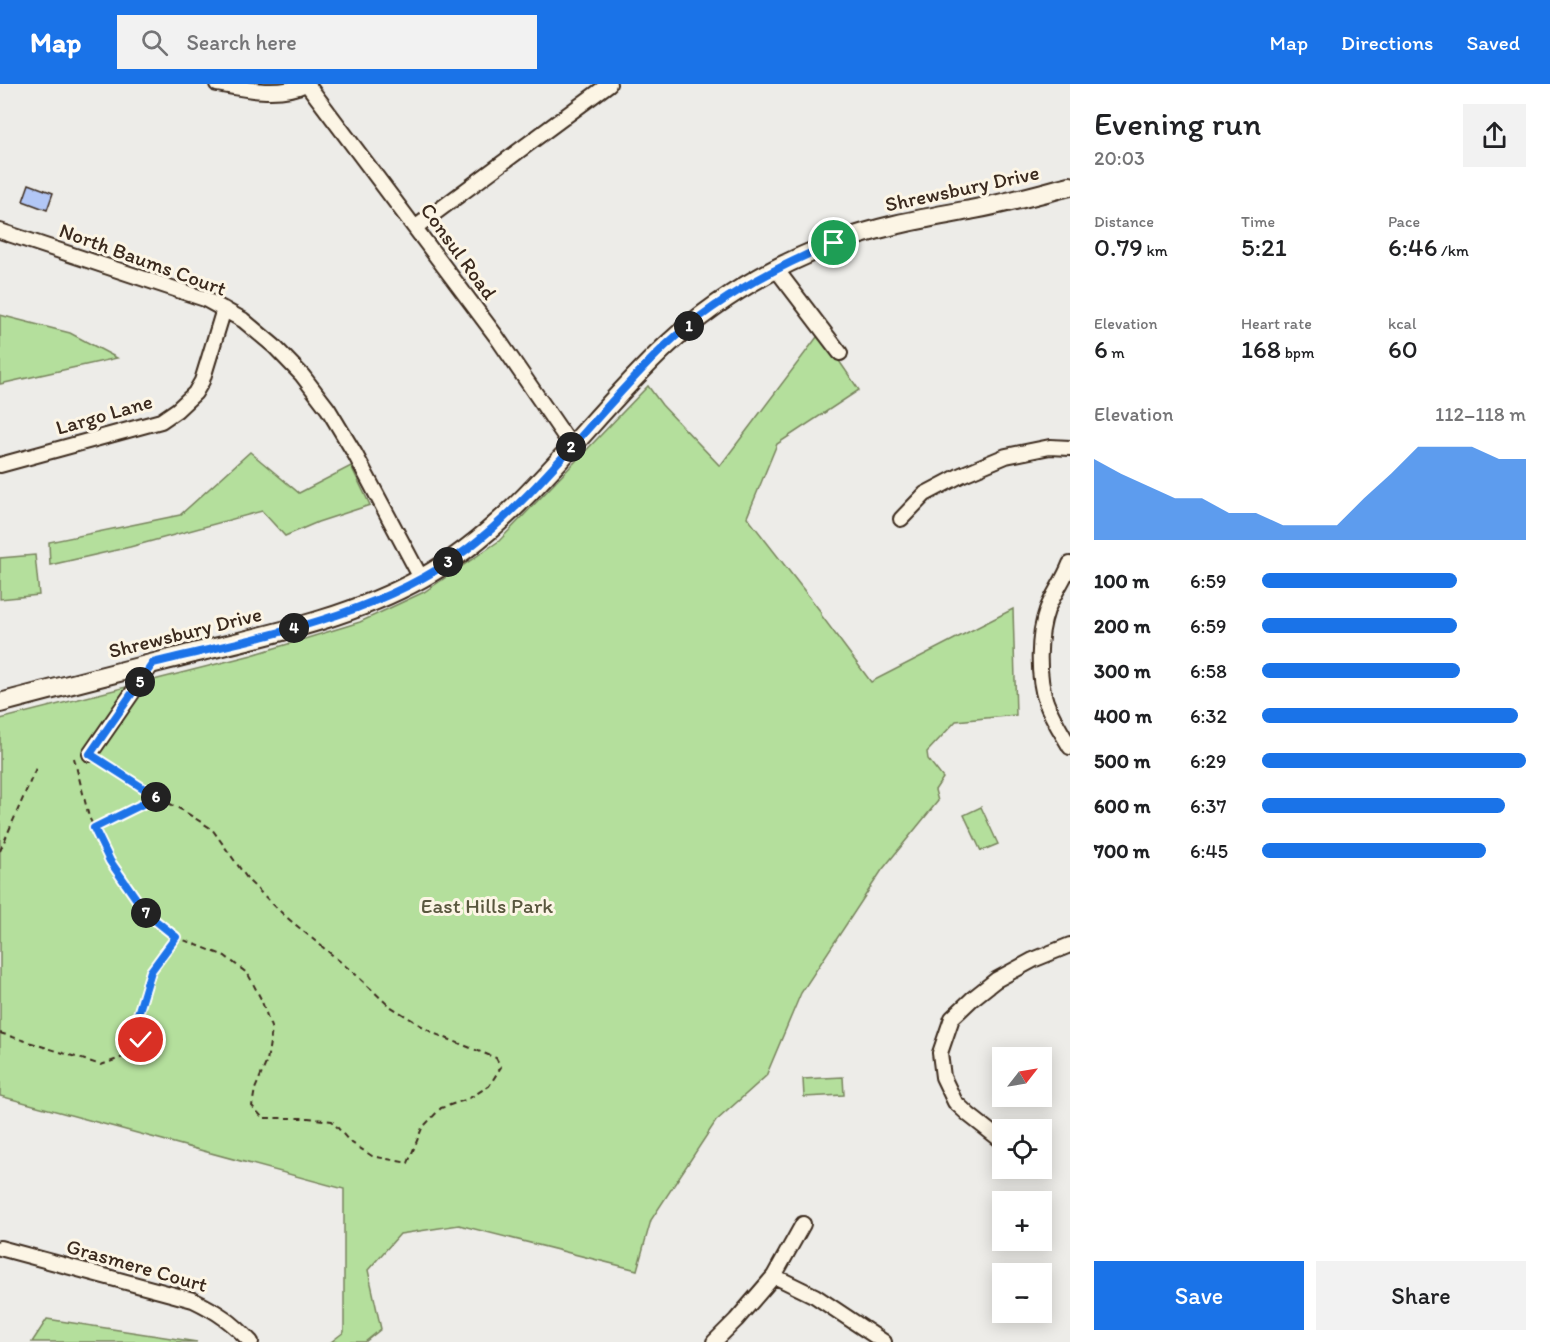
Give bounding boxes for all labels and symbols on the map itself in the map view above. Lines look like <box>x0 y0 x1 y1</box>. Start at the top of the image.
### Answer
street label: Shrewsbury Drive <box>883 159 1041 217</box>
street label: Consul Road <box>416 198 503 305</box>
street label: North Baums Court <box>56 217 230 301</box>
pin <box>808 217 859 268</box>
pin: 1 <box>674 311 704 341</box>
street label: Largo Lane <box>53 388 155 440</box>
pin: 2 <box>556 432 586 462</box>
pin: 3 <box>433 547 463 577</box>
street label: Shrewsbury Drive <box>106 601 264 663</box>
pin: 4 <box>279 613 309 643</box>
pin: 5 <box>125 667 155 697</box>
pin: 6 <box>141 782 171 812</box>
park label: East Hills Park <box>421 893 553 918</box>
pin: 7 <box>131 898 161 928</box>
pin <box>115 1014 166 1065</box>
north arrow <box>992 1047 1052 1107</box>
street label: Grasmere Court <box>64 1233 210 1297</box>

